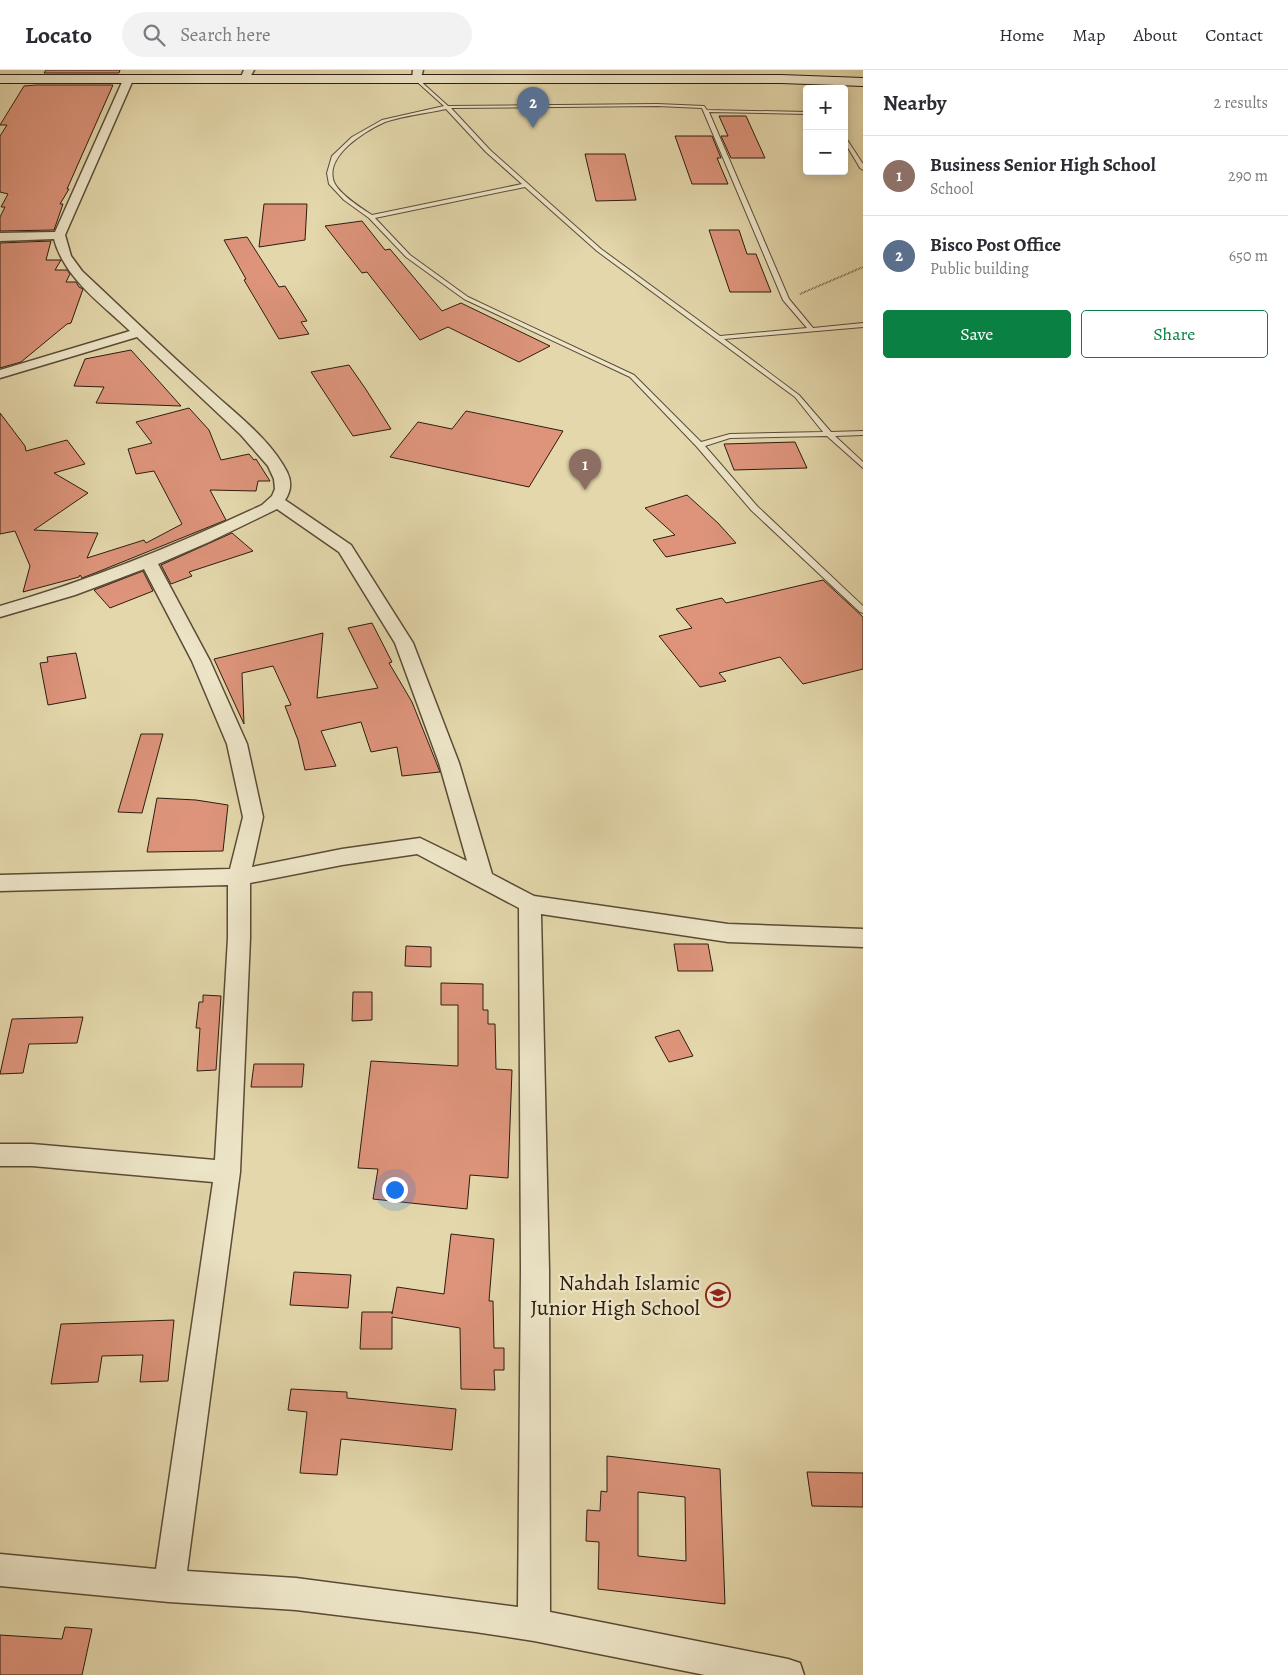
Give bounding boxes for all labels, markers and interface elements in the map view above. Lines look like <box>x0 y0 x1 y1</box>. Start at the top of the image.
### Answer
search box <box>122 12 472 57</box>
text: Locato <box>25 19 92 51</box>
icon: search <box>140 21 168 49</box>
text: Search here <box>180 22 271 48</box>
text: Home <box>999 23 1044 47</box>
text: Map <box>1072 23 1105 47</box>
text: About <box>1133 23 1177 47</box>
text: Contact <box>1205 23 1263 47</box>
map controls <box>803 85 848 175</box>
button: + <box>803 85 848 130</box>
pin: 2 <box>517 87 549 128</box>
text: Nearby <box>883 89 946 117</box>
text: 2 results <box>1213 92 1268 114</box>
button: − <box>803 130 848 175</box>
text: Business Senior High School <box>930 152 1156 178</box>
text: 1 <box>896 165 902 187</box>
text: 290 m <box>1228 165 1268 187</box>
text: School <box>930 178 973 200</box>
text: Bisco Post Office <box>930 232 1061 258</box>
text: 2 <box>895 245 903 267</box>
text: 650 m <box>1229 245 1268 267</box>
text: Public building <box>930 258 1029 280</box>
button: Save <box>883 310 1071 358</box>
button: Share <box>1081 310 1268 358</box>
pin: 1 <box>569 449 601 490</box>
your location <box>382 1177 408 1203</box>
place label: Nahdah Islamic Junior High School <box>530 1268 700 1323</box>
school or university icon: Nahdah Islamic Junior High School <box>705 1282 731 1308</box>

